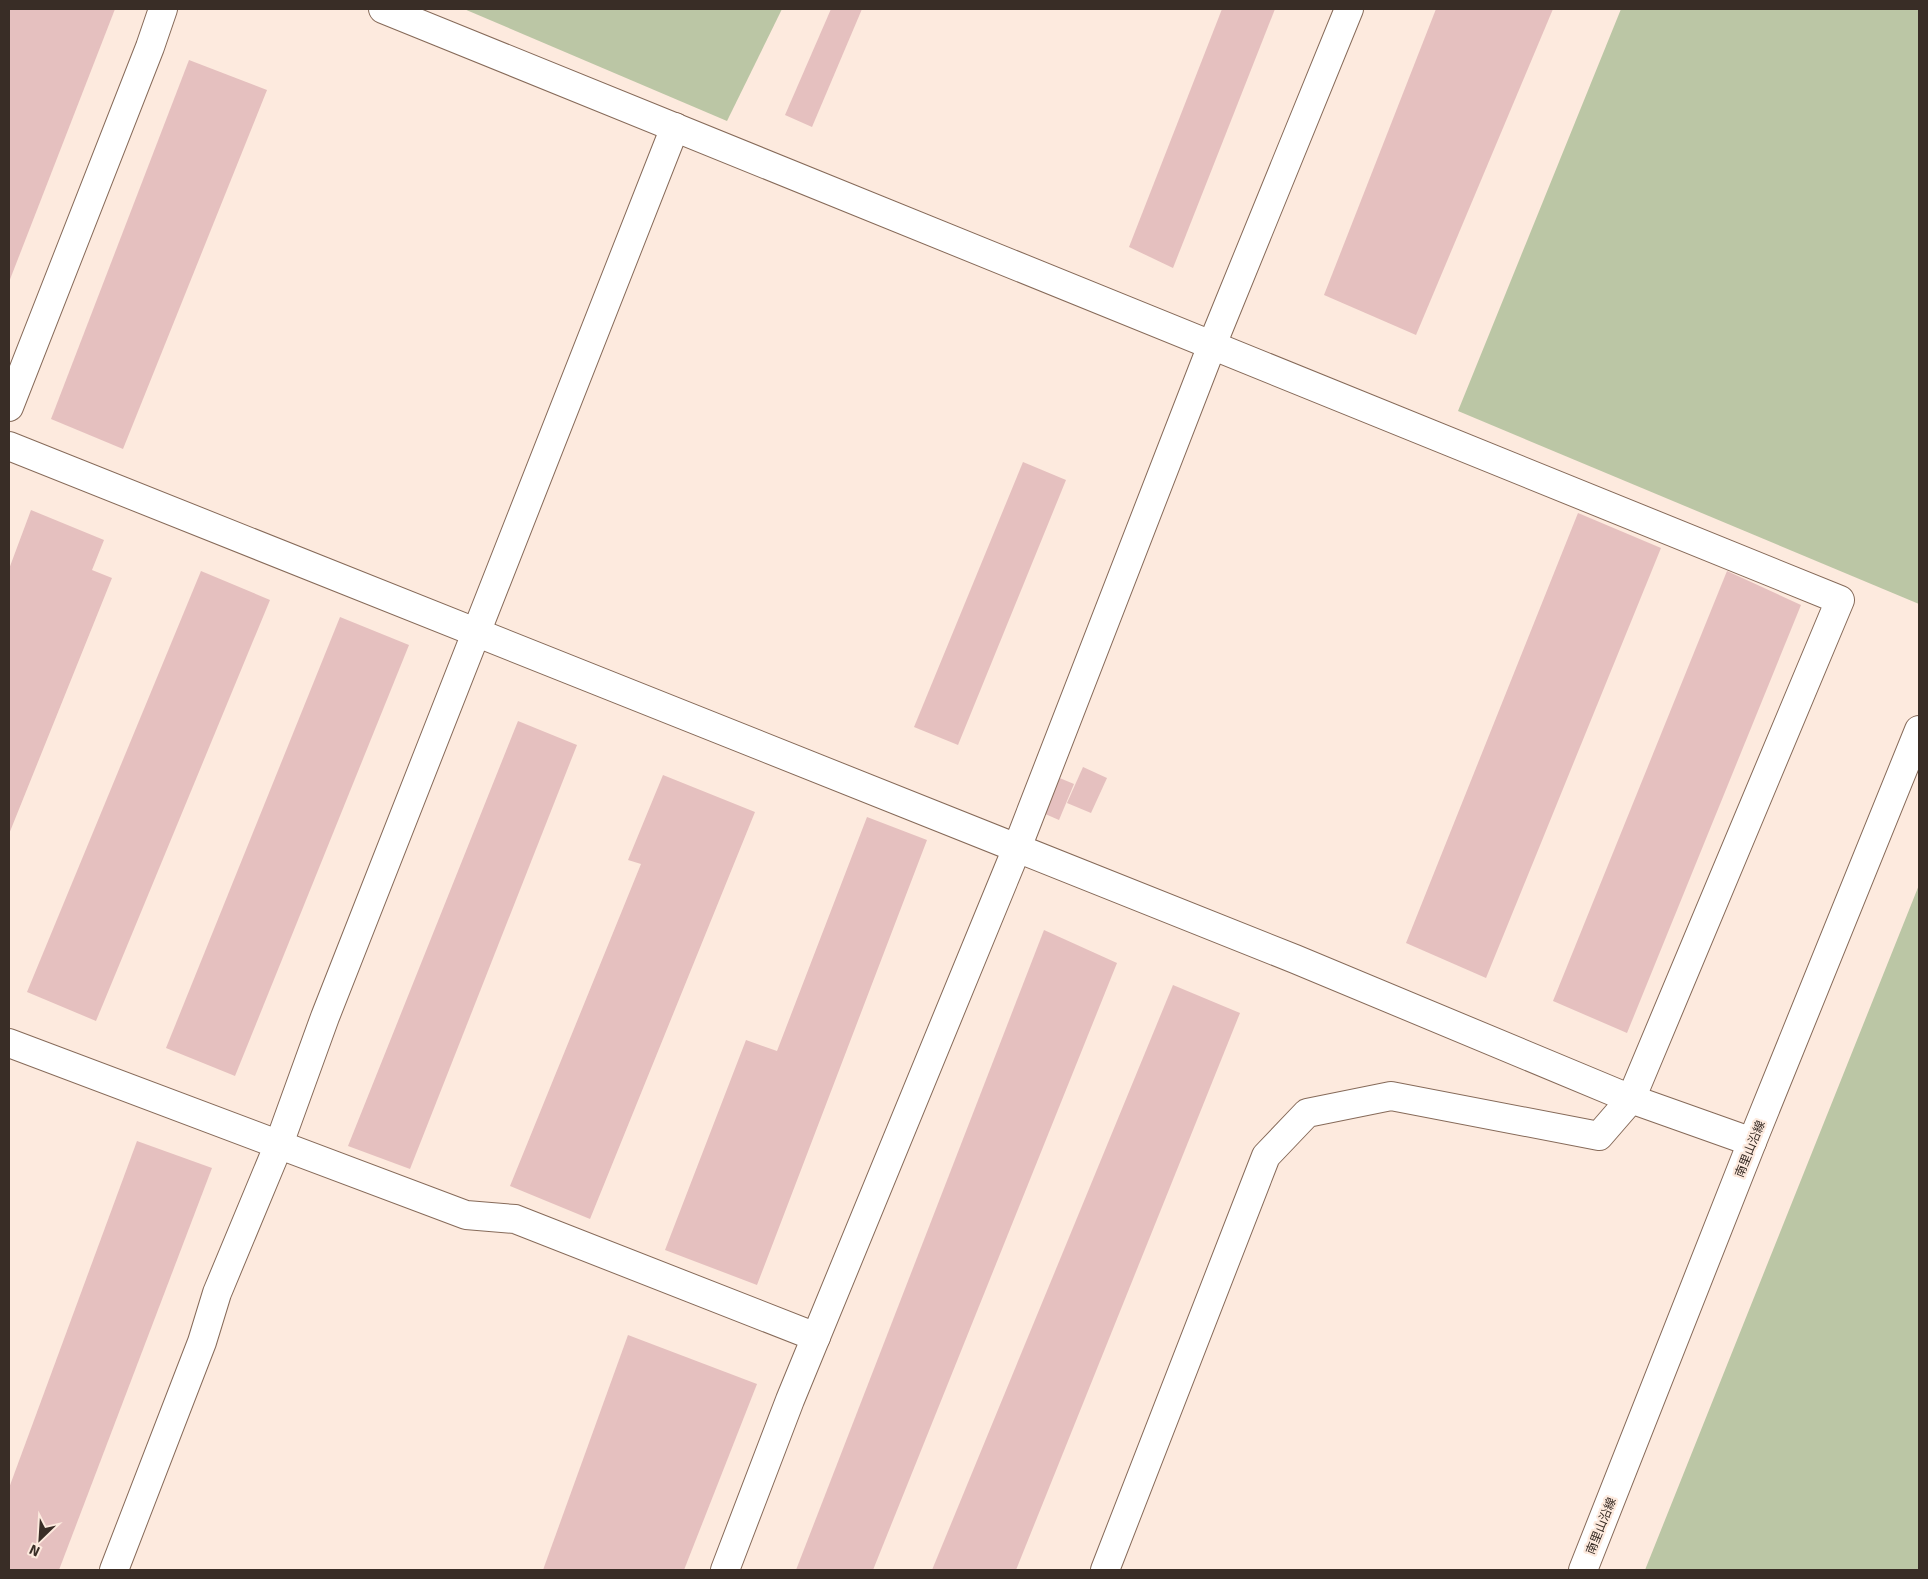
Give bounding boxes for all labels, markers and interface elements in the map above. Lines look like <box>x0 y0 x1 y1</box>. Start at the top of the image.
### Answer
street label: 南里山沿線 <box>1732 1119 1769 1180</box>
street label: 南里山沿線 <box>1583 1496 1620 1557</box>
north arrow <box>15 1514 65 1564</box>
text: N <box>27 1541 43 1560</box>

